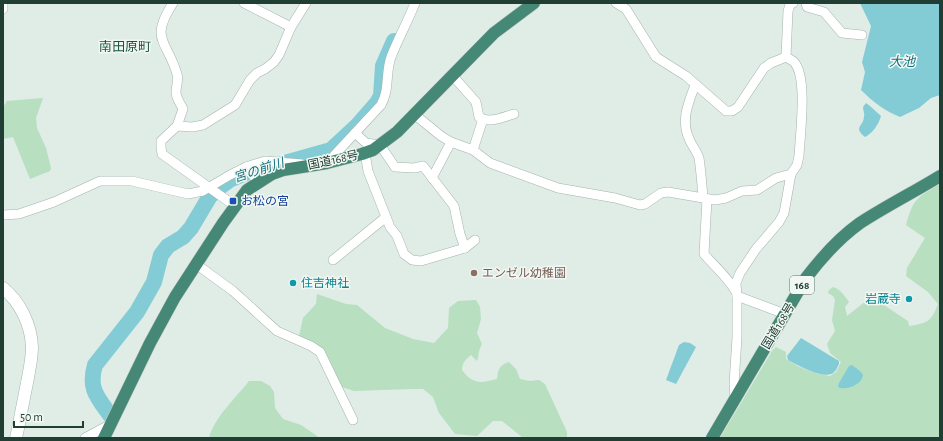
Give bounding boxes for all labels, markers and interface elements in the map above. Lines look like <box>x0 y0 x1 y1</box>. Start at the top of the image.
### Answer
district label: 南田原町 <box>99 40 151 54</box>
water label: 大池 <box>889 55 917 69</box>
street label: 国道168号 <box>306 148 359 171</box>
water label: 宮の前川 <box>232 155 288 185</box>
place label: お松の宮 <box>241 195 289 207</box>
marker: お松の宮 <box>228 196 238 206</box>
place label: エンゼル幼稚園 <box>482 266 566 279</box>
marker: エンゼル幼稚園 <box>469 268 479 278</box>
place label: 住吉神社 <box>301 276 349 289</box>
road number: 168 <box>790 276 814 294</box>
marker: 住吉神社 <box>288 278 298 288</box>
place label: 岩蔵寺 <box>865 293 901 305</box>
marker: 岩蔵寺 <box>904 294 914 304</box>
street label: 国道168号 <box>759 300 796 351</box>
scale bar <box>14 403 83 429</box>
text: 50 m <box>20 411 43 423</box>

